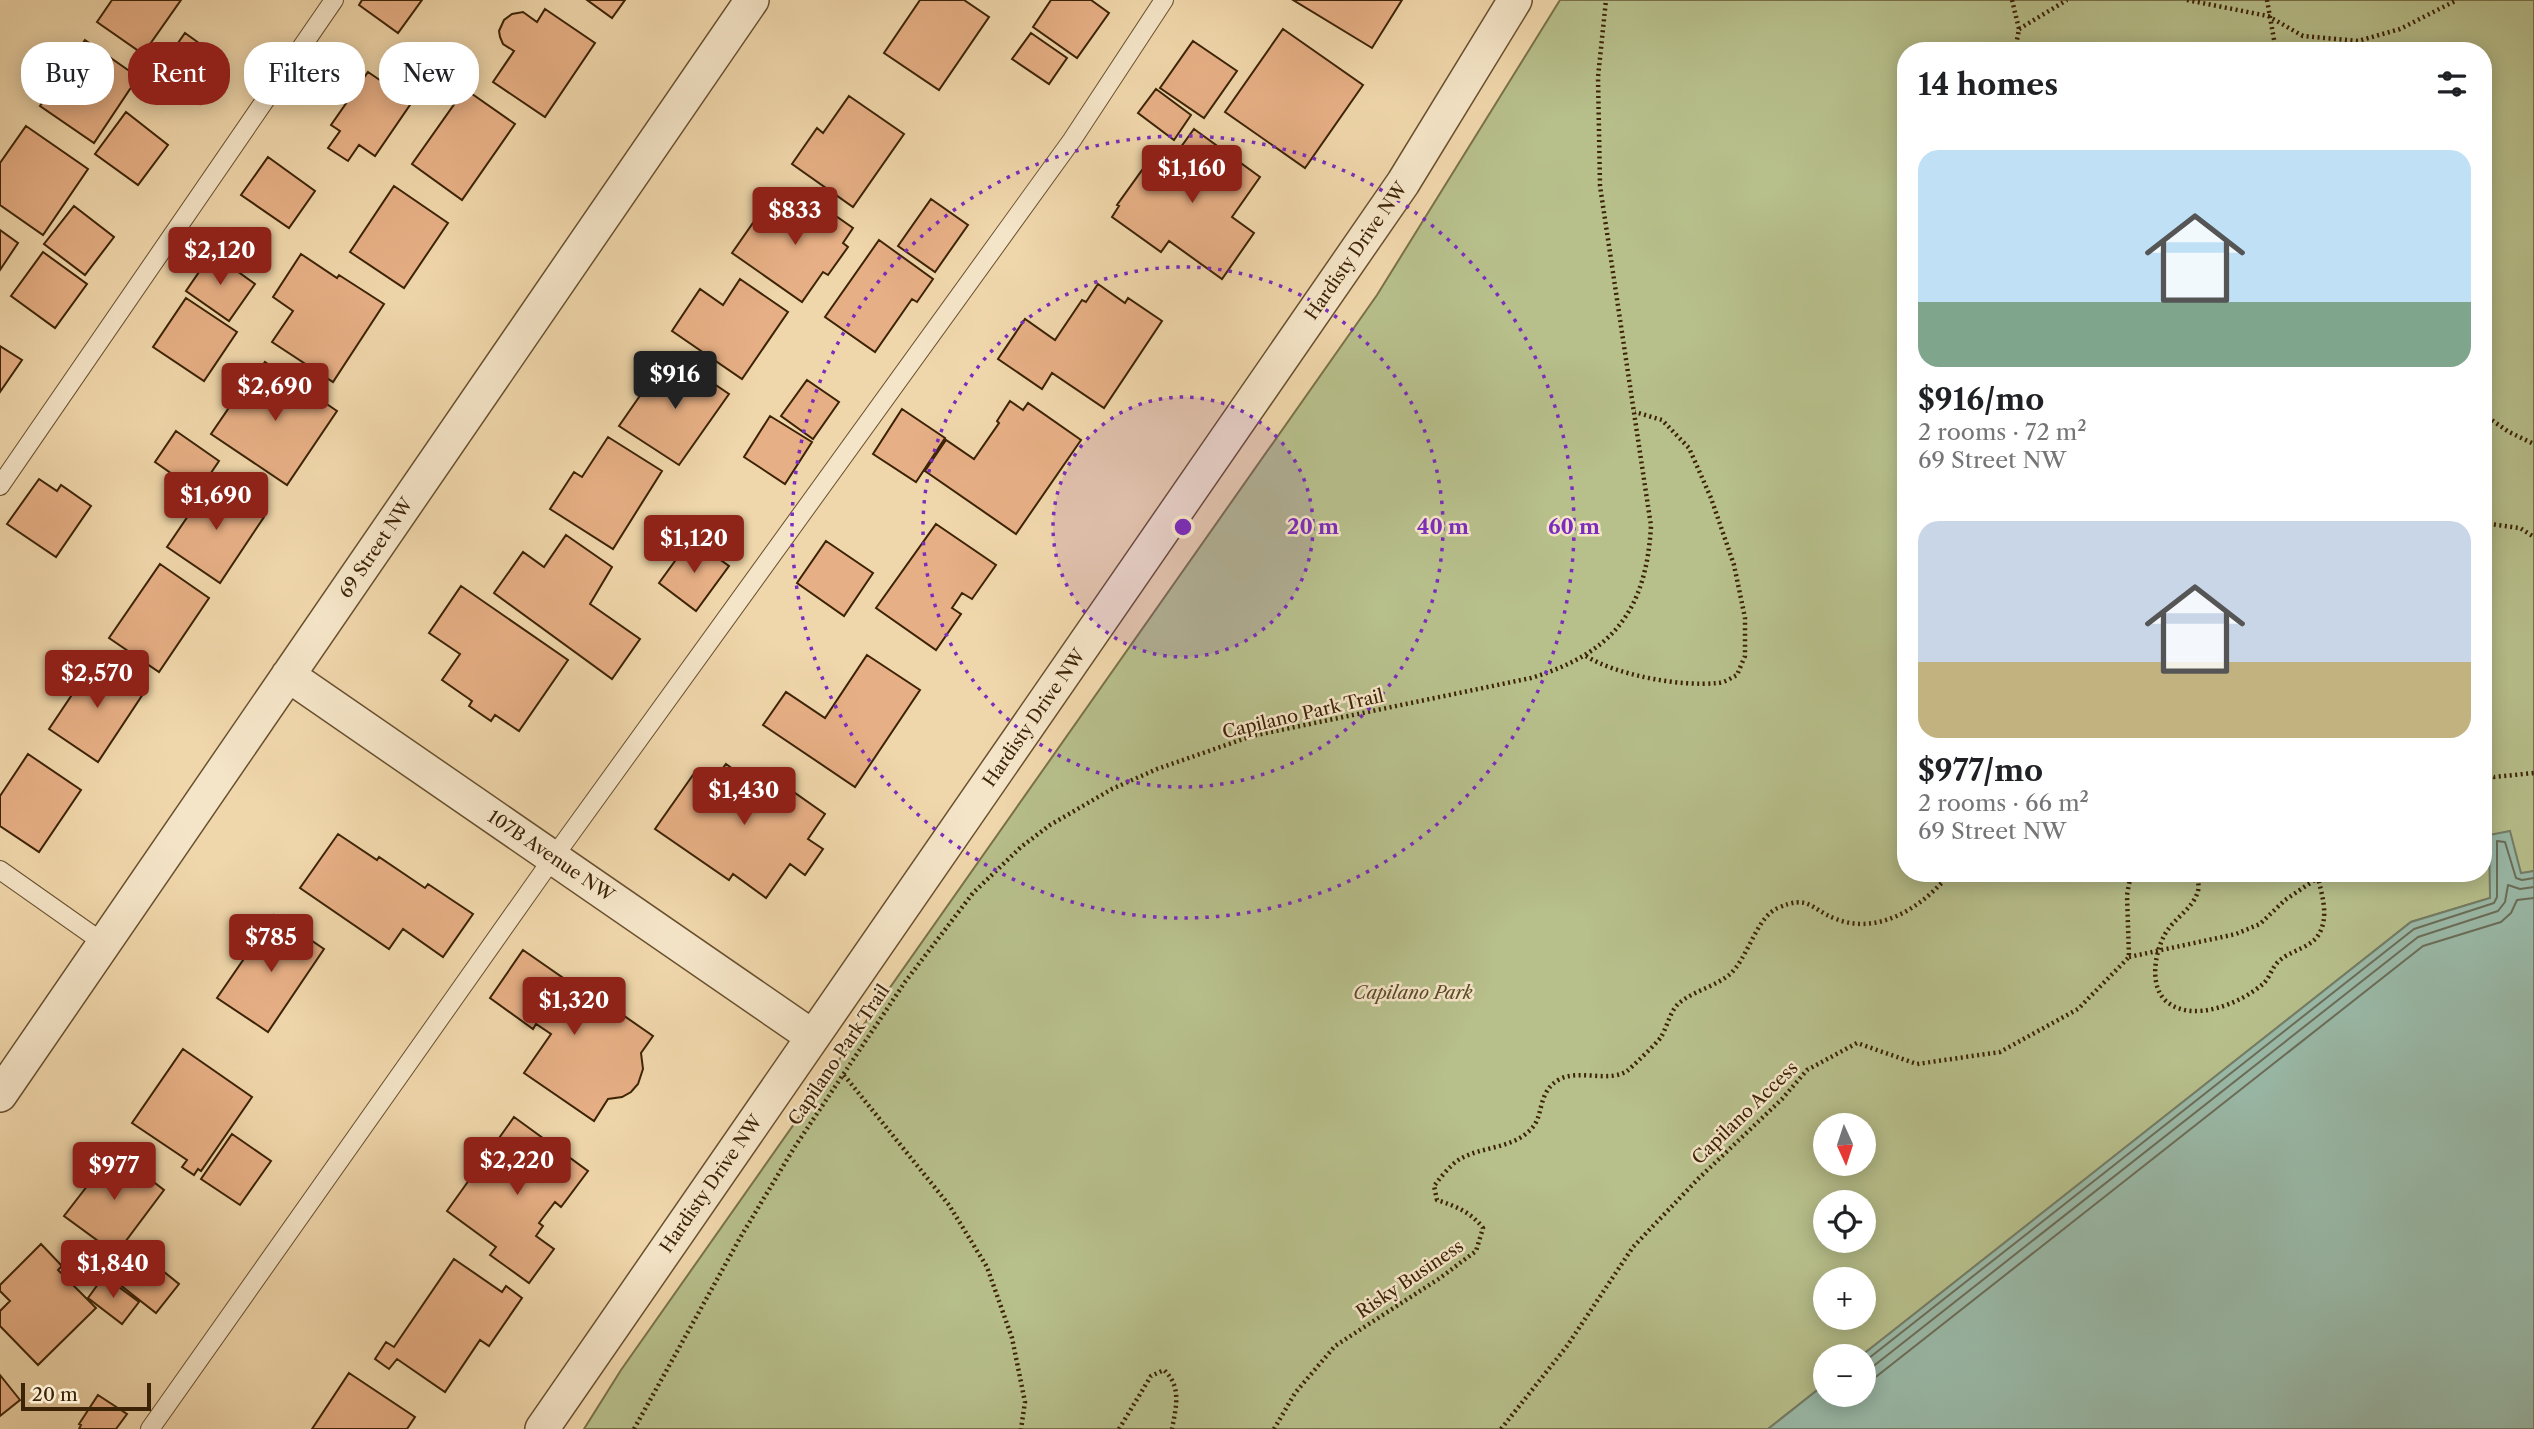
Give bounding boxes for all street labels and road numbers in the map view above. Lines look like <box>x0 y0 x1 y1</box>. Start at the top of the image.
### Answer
street label: Hardisty Drive NW <box>1300 177 1413 324</box>
street label: 69 Street NW <box>334 493 418 602</box>
street label: Hardisty Drive NW <box>978 644 1091 791</box>
street label: Capilano Park Trail <box>1220 685 1386 743</box>
street label: 107B Avenue NW <box>484 806 619 907</box>
street label: Capilano Park Trail <box>784 980 894 1130</box>
street label: Capilano Access <box>1687 1057 1803 1169</box>
street label: Hardisty Drive NW <box>655 1110 768 1257</box>
street label: Risky Business <box>1352 1235 1468 1323</box>

